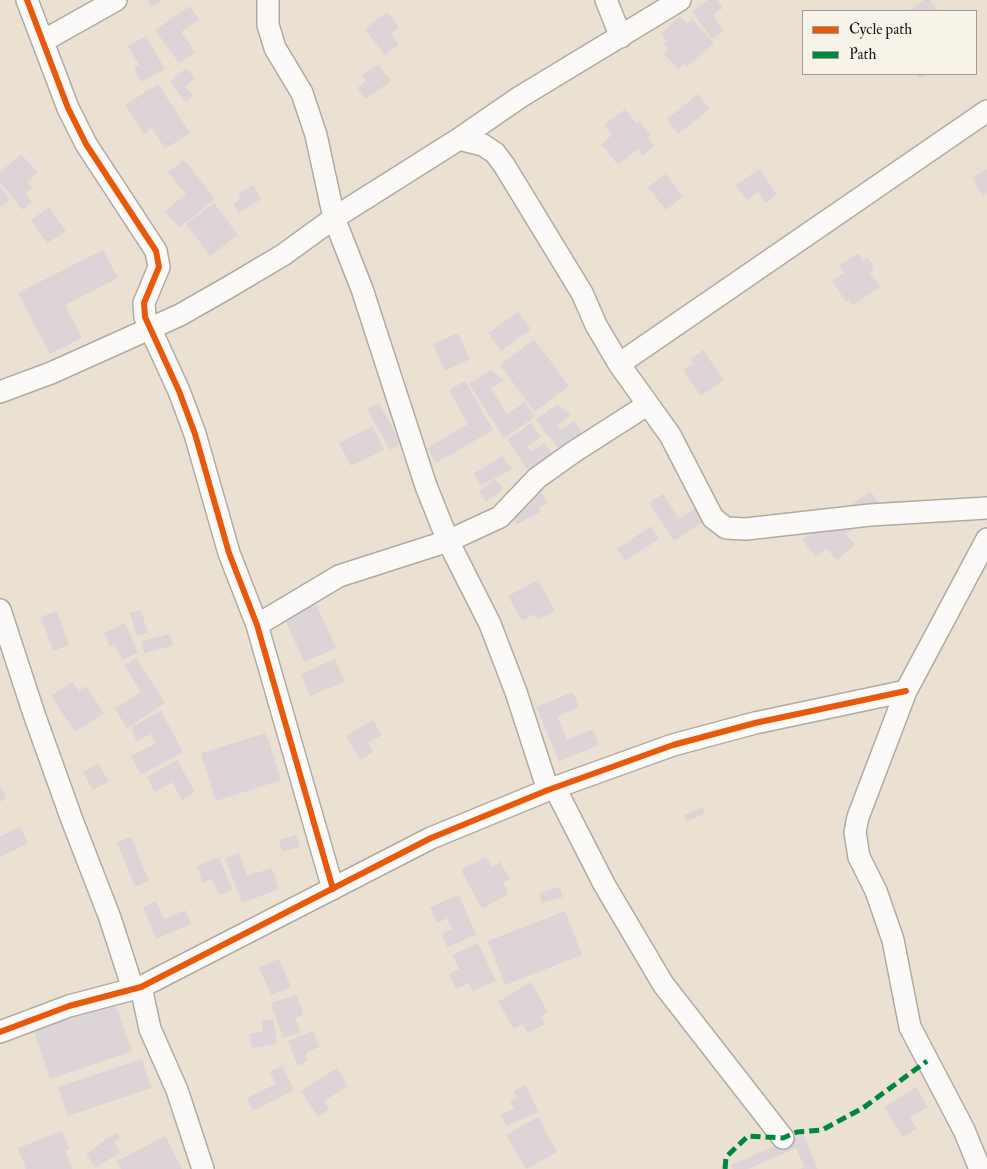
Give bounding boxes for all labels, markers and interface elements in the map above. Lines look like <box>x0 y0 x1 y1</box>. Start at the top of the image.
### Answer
legend <box>802 10 977 75</box>
text: Cycle path <box>849 20 912 39</box>
text: Path <box>849 45 876 64</box>

